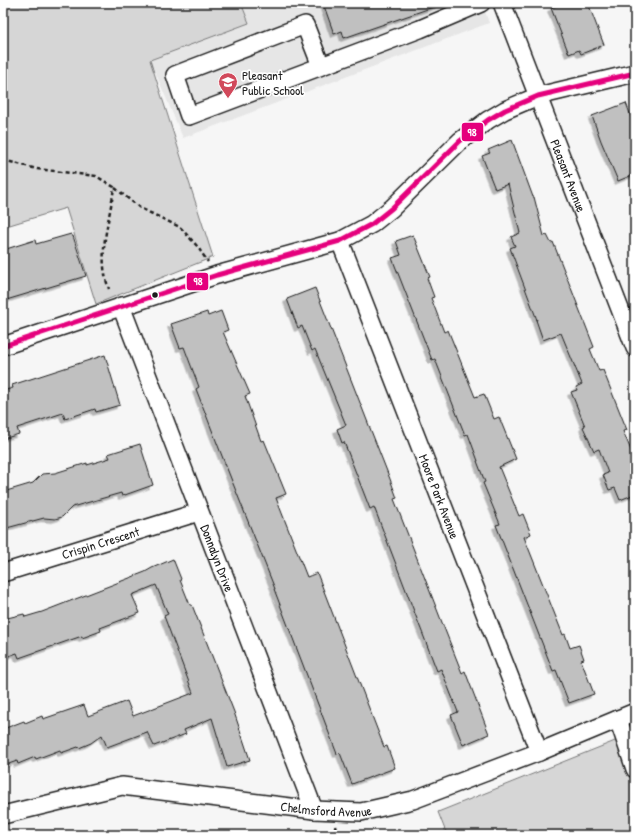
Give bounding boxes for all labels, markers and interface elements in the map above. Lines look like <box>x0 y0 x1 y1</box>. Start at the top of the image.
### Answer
place label: Pleasant Public School <box>242 66 304 99</box>
school or university icon: Pleasant Public School <box>217 71 239 99</box>
line badge: 98 <box>461 122 484 142</box>
text: 98 <box>468 125 477 139</box>
street label: Pleasant Avenue <box>546 137 591 215</box>
line badge: 98 <box>186 272 209 291</box>
text: 98 <box>194 274 203 288</box>
unlabelled marker <box>150 290 160 300</box>
street label: Moore Park Avenue <box>415 451 464 541</box>
street label: Crispin Crescent <box>59 522 142 563</box>
street label: Donnalyn Drive <box>197 522 239 594</box>
street label: Chelmsford Avenue <box>280 797 373 821</box>

